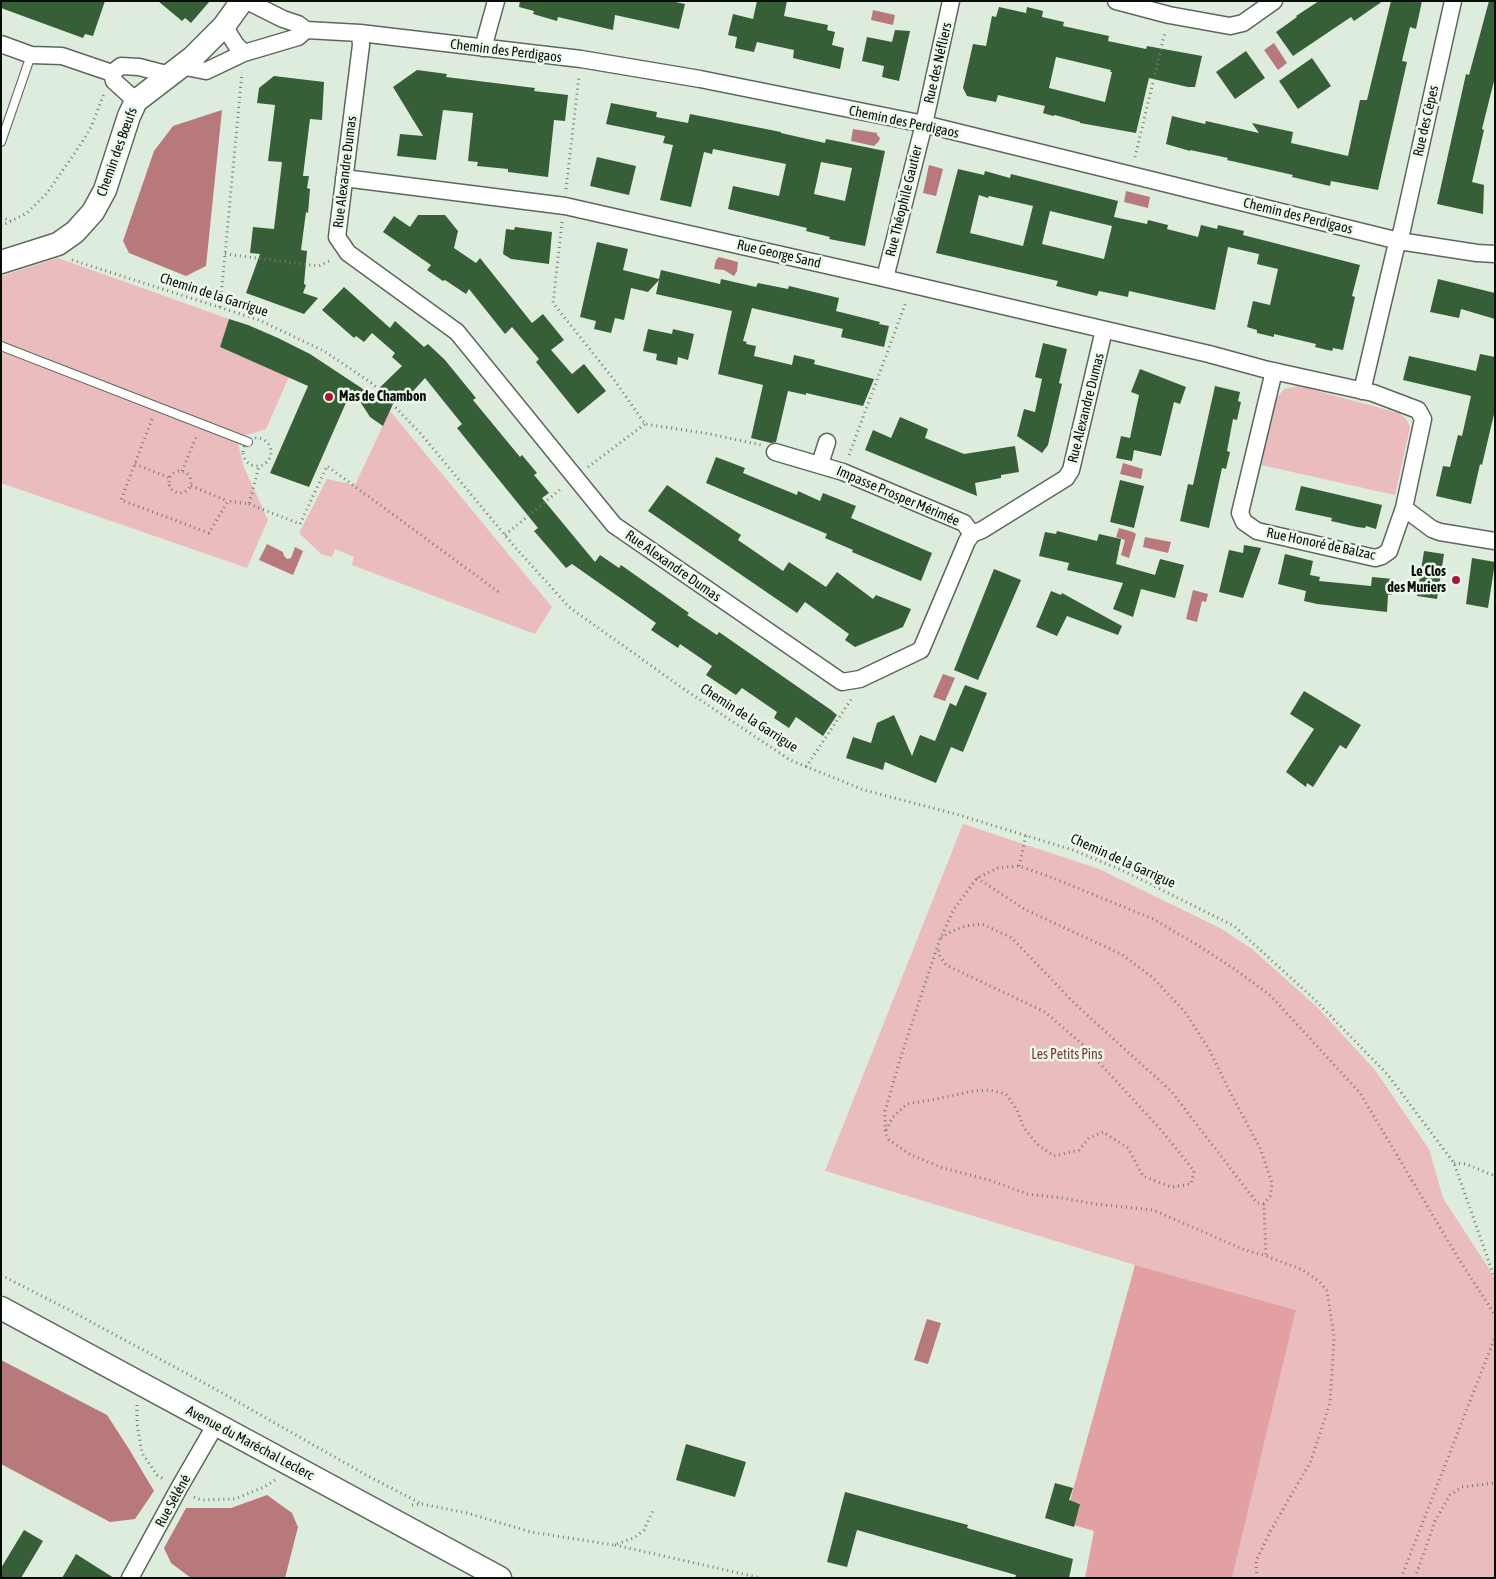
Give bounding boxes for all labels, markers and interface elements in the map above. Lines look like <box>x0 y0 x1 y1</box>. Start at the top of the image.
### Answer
street label: Rue des Néfliers <box>921 21 955 105</box>
street label: Chemin des Perdigaos <box>449 36 563 66</box>
street label: Rue des Cèpes <box>1410 84 1442 158</box>
street label: Chemin des Perdigaos <box>847 102 961 142</box>
street label: Chemin des Bœufs <box>93 105 141 199</box>
street label: Rue Alexandre Dumas <box>330 115 360 229</box>
street label: Rue Théophile Gautier <box>882 143 926 259</box>
street label: Chemin des Perdigaos <box>1242 194 1354 238</box>
street label: Rue George Sand <box>735 236 823 272</box>
street label: Chemin de la Garrigue <box>158 270 270 320</box>
street label: Rue Alexandre Dumas <box>1064 351 1108 465</box>
place label: Mas de Chambon <box>339 389 426 405</box>
marker: Mas de Chambon <box>323 391 335 403</box>
street label: Impasse Prosper Mérimée <box>834 462 962 530</box>
street label: Rue Honoré de Balzac <box>1265 524 1377 564</box>
street label: Rue Alexandre Dumas <box>622 527 724 605</box>
place label: Le Clos des Muriers <box>1387 564 1446 596</box>
marker: Le Clos des Muriers <box>1450 574 1462 586</box>
street label: Chemin de la Garrigue <box>697 680 801 756</box>
street label: Chemin de la Garrigue <box>1068 830 1178 892</box>
park label: Les Petits Pins <box>1031 1047 1103 1063</box>
street label: Avenue du Maréchal Leclerc <box>183 1402 317 1484</box>
street label: Rue Séléné <box>152 1472 194 1530</box>

